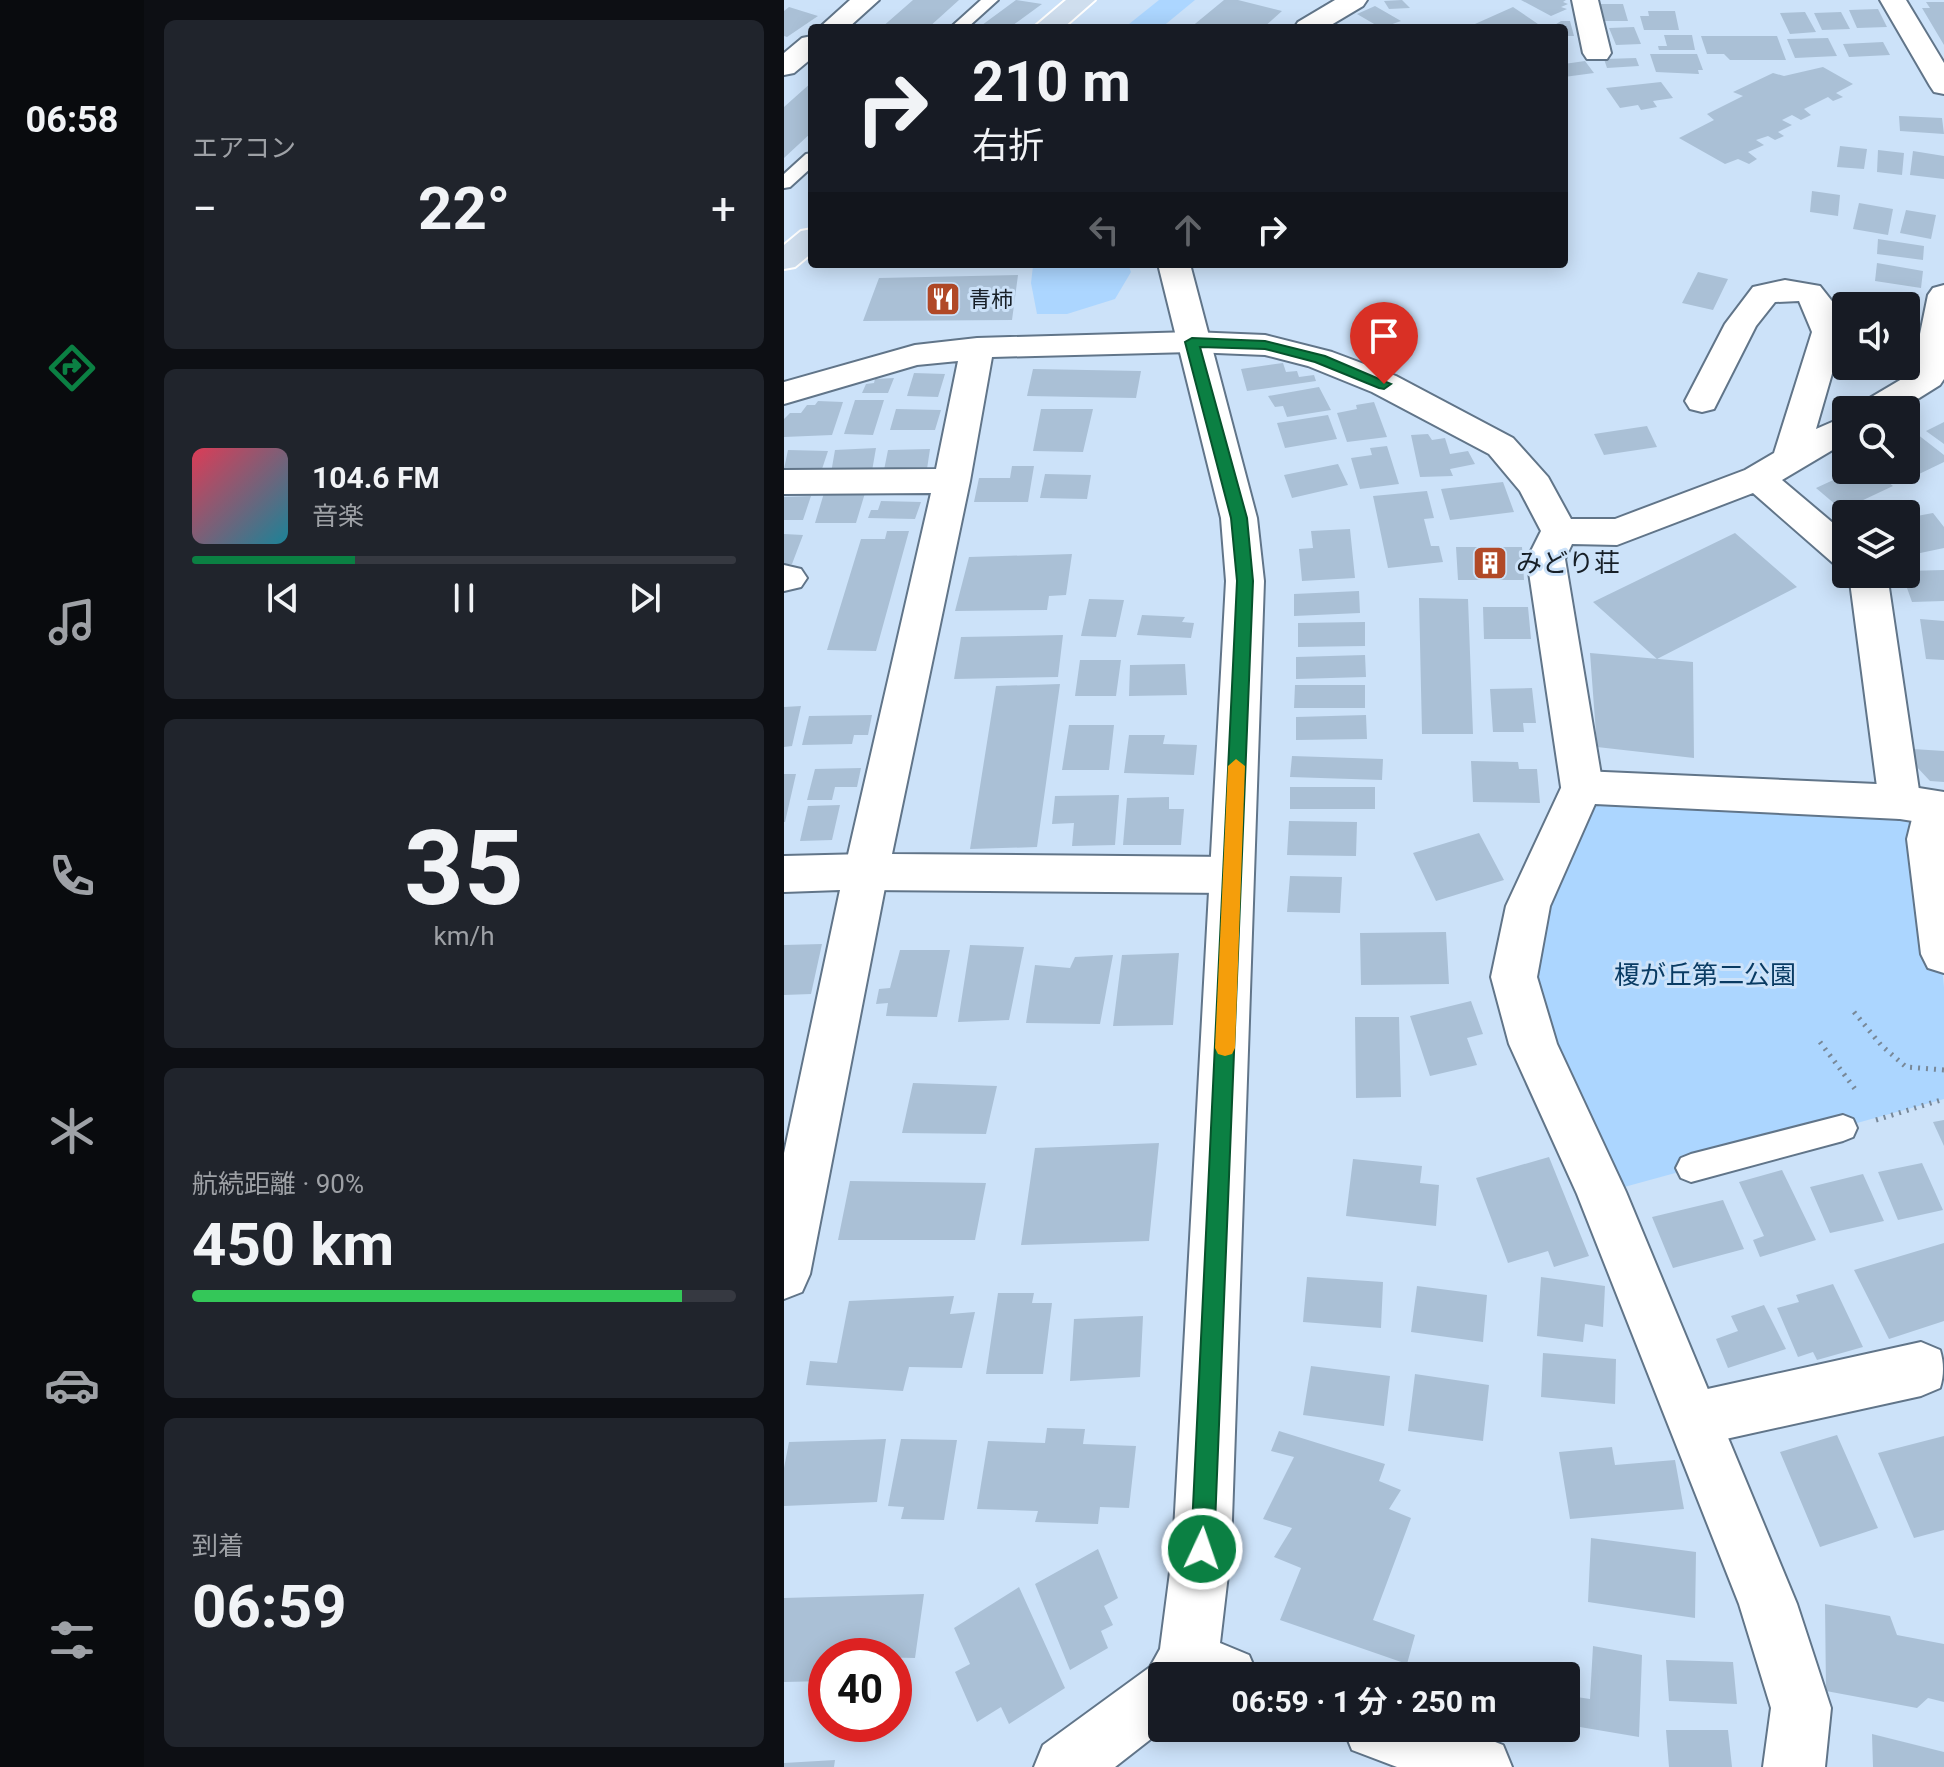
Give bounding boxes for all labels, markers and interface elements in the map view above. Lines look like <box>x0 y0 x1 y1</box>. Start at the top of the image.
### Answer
text: 210 m <box>972 49 1131 115</box>
icon: right <box>840 56 944 160</box>
text: 06:58 <box>26 99 118 141</box>
text: 右折 <box>972 125 1044 167</box>
text: エアコン <box>192 133 296 163</box>
text: 22° <box>418 173 510 244</box>
text: − <box>192 183 217 235</box>
text: + <box>711 183 736 235</box>
icon: left <box>1082 208 1126 252</box>
icon: ahead <box>1166 208 1210 252</box>
icon: right <box>1250 208 1294 252</box>
restaurant icon: 青柿 <box>924 280 962 318</box>
place label: 青柿 <box>969 287 1013 312</box>
map controls <box>1832 292 1920 588</box>
button: sound <box>1832 292 1920 380</box>
pin <box>1350 302 1418 384</box>
icon: arrive <box>1362 314 1406 358</box>
icon: directions <box>44 340 100 396</box>
button: search <box>1832 396 1920 484</box>
text: 104.6 FM <box>312 460 440 495</box>
button: layers <box>1832 500 1920 588</box>
text: 音楽 <box>312 501 364 531</box>
building icon: みどり荘 <box>1471 544 1509 582</box>
place label: みどり荘 <box>1516 548 1620 578</box>
icon: previous <box>261 576 305 620</box>
icon: pause <box>442 576 486 620</box>
icon: next <box>623 576 667 620</box>
icon: music <box>44 594 100 650</box>
text: 35 <box>404 808 524 929</box>
icon: phone <box>44 848 100 904</box>
text: km/h <box>433 921 495 951</box>
park label: 榎が丘第二公園 <box>1614 960 1796 990</box>
icon: climate <box>44 1103 100 1159</box>
text: 航続距離 · 90% <box>192 1169 364 1199</box>
text: 450 km <box>192 1209 394 1280</box>
icon: car <box>44 1357 100 1413</box>
position arrow <box>1160 1507 1244 1591</box>
text: 到着 <box>192 1531 244 1561</box>
text: 06:59 <box>192 1571 347 1642</box>
icon: filters <box>44 1612 100 1668</box>
speed limit sign: 40 <box>808 1638 912 1742</box>
text: 06:59 · 1 分 · 250 m <box>1232 1684 1496 1719</box>

